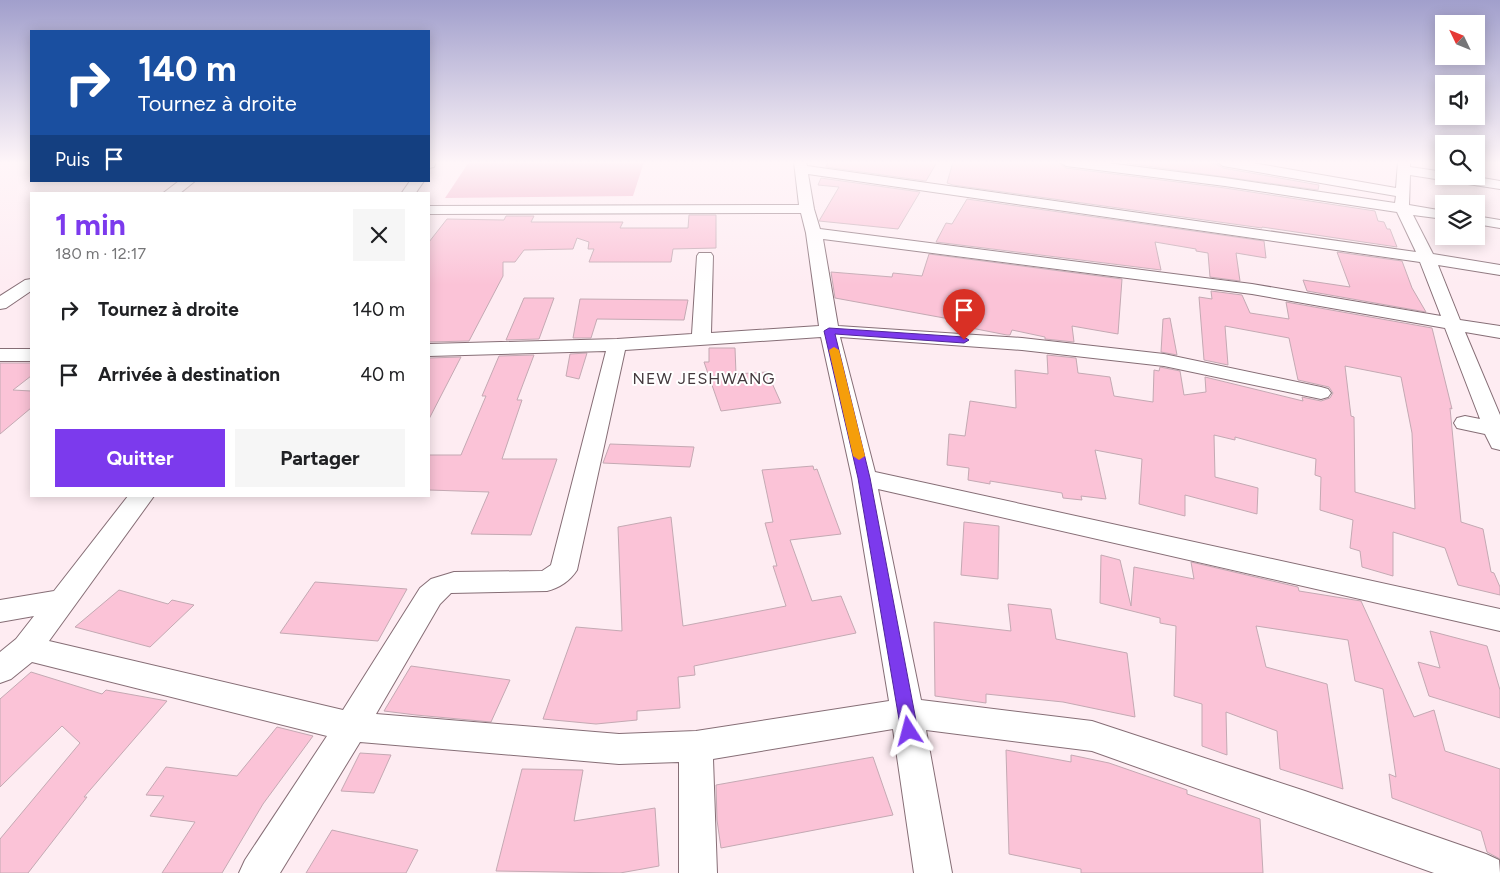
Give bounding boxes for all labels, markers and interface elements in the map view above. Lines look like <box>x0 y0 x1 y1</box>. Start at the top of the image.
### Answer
north arrow <box>1435 15 1485 65</box>
map controls <box>1435 15 1485 245</box>
text: 140 m <box>138 48 236 90</box>
icon: right <box>55 50 120 115</box>
button: sound <box>1435 75 1485 125</box>
text: Tournez à droite <box>138 90 297 117</box>
button: search <box>1435 135 1485 185</box>
icon: arrive <box>100 145 128 173</box>
text: Puis <box>55 148 90 171</box>
button: layers <box>1435 195 1485 245</box>
text: 1 min <box>55 206 126 243</box>
button: close <box>353 209 405 261</box>
text: 180 m · 12:17 <box>55 244 146 263</box>
pin <box>943 289 985 340</box>
icon: right <box>55 296 83 324</box>
icon: arrive <box>950 296 978 324</box>
text: Tournez à droite <box>98 298 239 321</box>
text: 140 m <box>352 298 405 321</box>
icon: arrive <box>55 361 83 389</box>
text: Arrivée à destination <box>98 363 280 386</box>
text: 40 m <box>360 363 405 386</box>
district label: NEW JESHWANG <box>633 369 775 388</box>
button: Quitter <box>55 429 225 487</box>
button: Partager <box>235 429 405 487</box>
position arrow <box>882 704 934 756</box>

